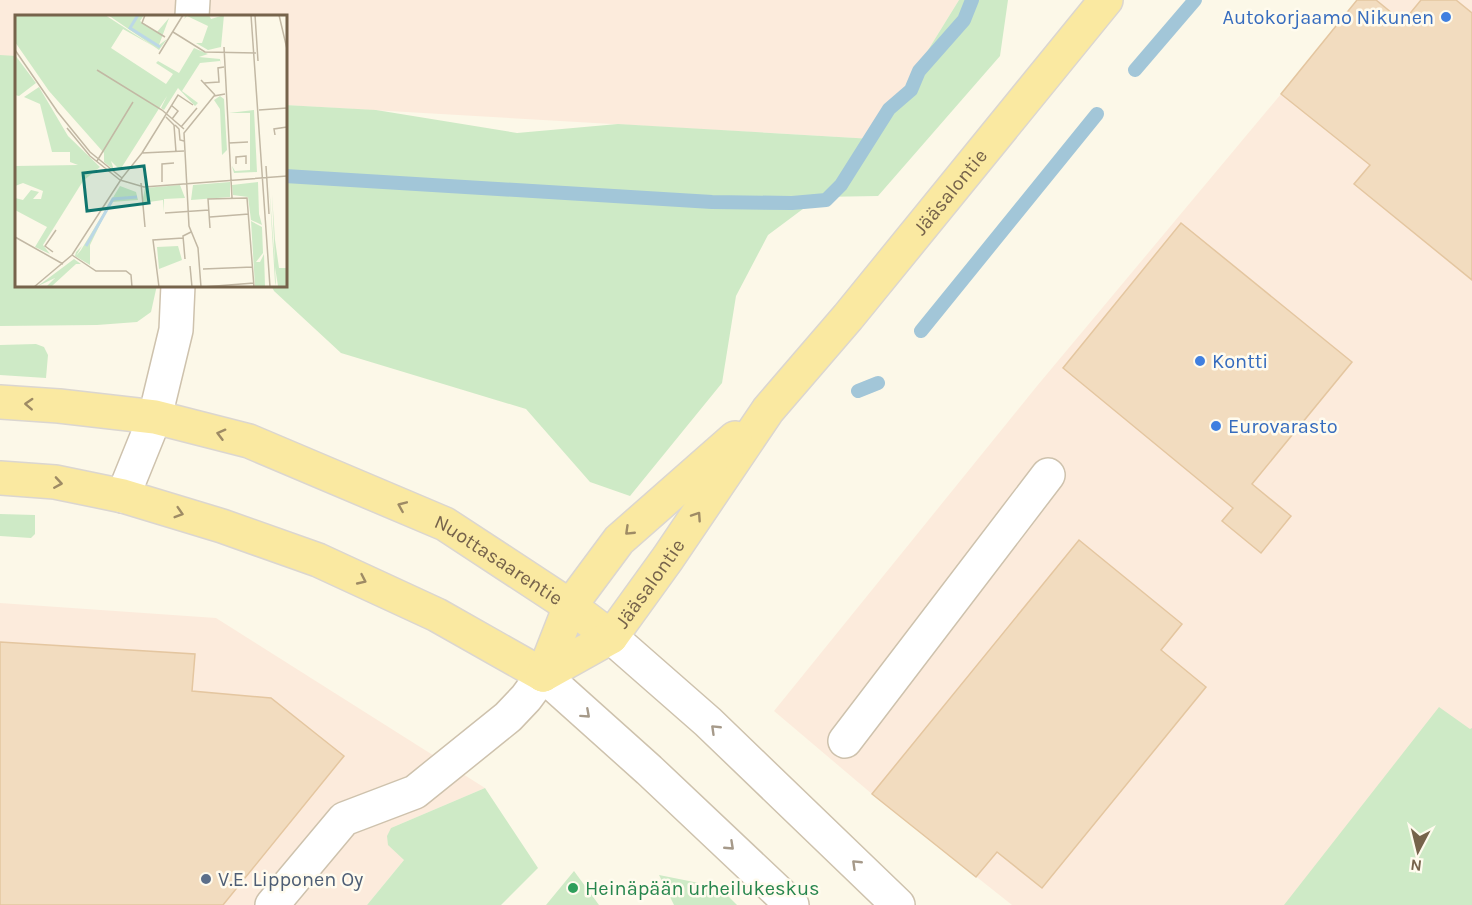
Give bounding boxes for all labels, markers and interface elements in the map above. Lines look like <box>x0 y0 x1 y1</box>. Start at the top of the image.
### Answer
place label: Autokorjaamo Nikunen <box>1222 6 1434 29</box>
marker: Autokorjaamo Nikunen <box>1439 10 1453 24</box>
inset map <box>15 15 286 286</box>
street label: Jääsalontie <box>908 144 992 239</box>
place label: Kontti <box>1212 350 1268 373</box>
marker: Kontti <box>1193 354 1207 368</box>
one-way arrow <box>25 397 34 410</box>
place label: Eurovarasto <box>1228 415 1338 438</box>
marker: Eurovarasto <box>1209 419 1223 433</box>
one-way arrow <box>216 429 227 441</box>
one-way arrow <box>54 476 63 488</box>
one-way arrow <box>398 501 409 513</box>
one-way arrow <box>173 506 184 518</box>
street label: Nuottasaarentie <box>431 510 567 610</box>
one-way arrow <box>689 512 701 522</box>
one-way arrow <box>625 524 635 535</box>
street label: Jääsalontie <box>610 534 689 632</box>
one-way arrow <box>355 573 366 585</box>
one-way arrow <box>580 707 590 718</box>
one-way arrow <box>711 726 722 737</box>
north arrow <box>1388 821 1448 881</box>
one-way arrow <box>723 839 733 850</box>
text: N <box>1409 855 1423 876</box>
one-way arrow <box>852 861 863 872</box>
place label: V.E. Lipponen Oy <box>218 868 363 891</box>
marker: V.E. Lipponen Oy <box>199 872 213 886</box>
place label: Heinäpään urheilukeskus <box>585 877 820 900</box>
marker: Heinäpään urheilukeskus <box>566 881 580 895</box>

